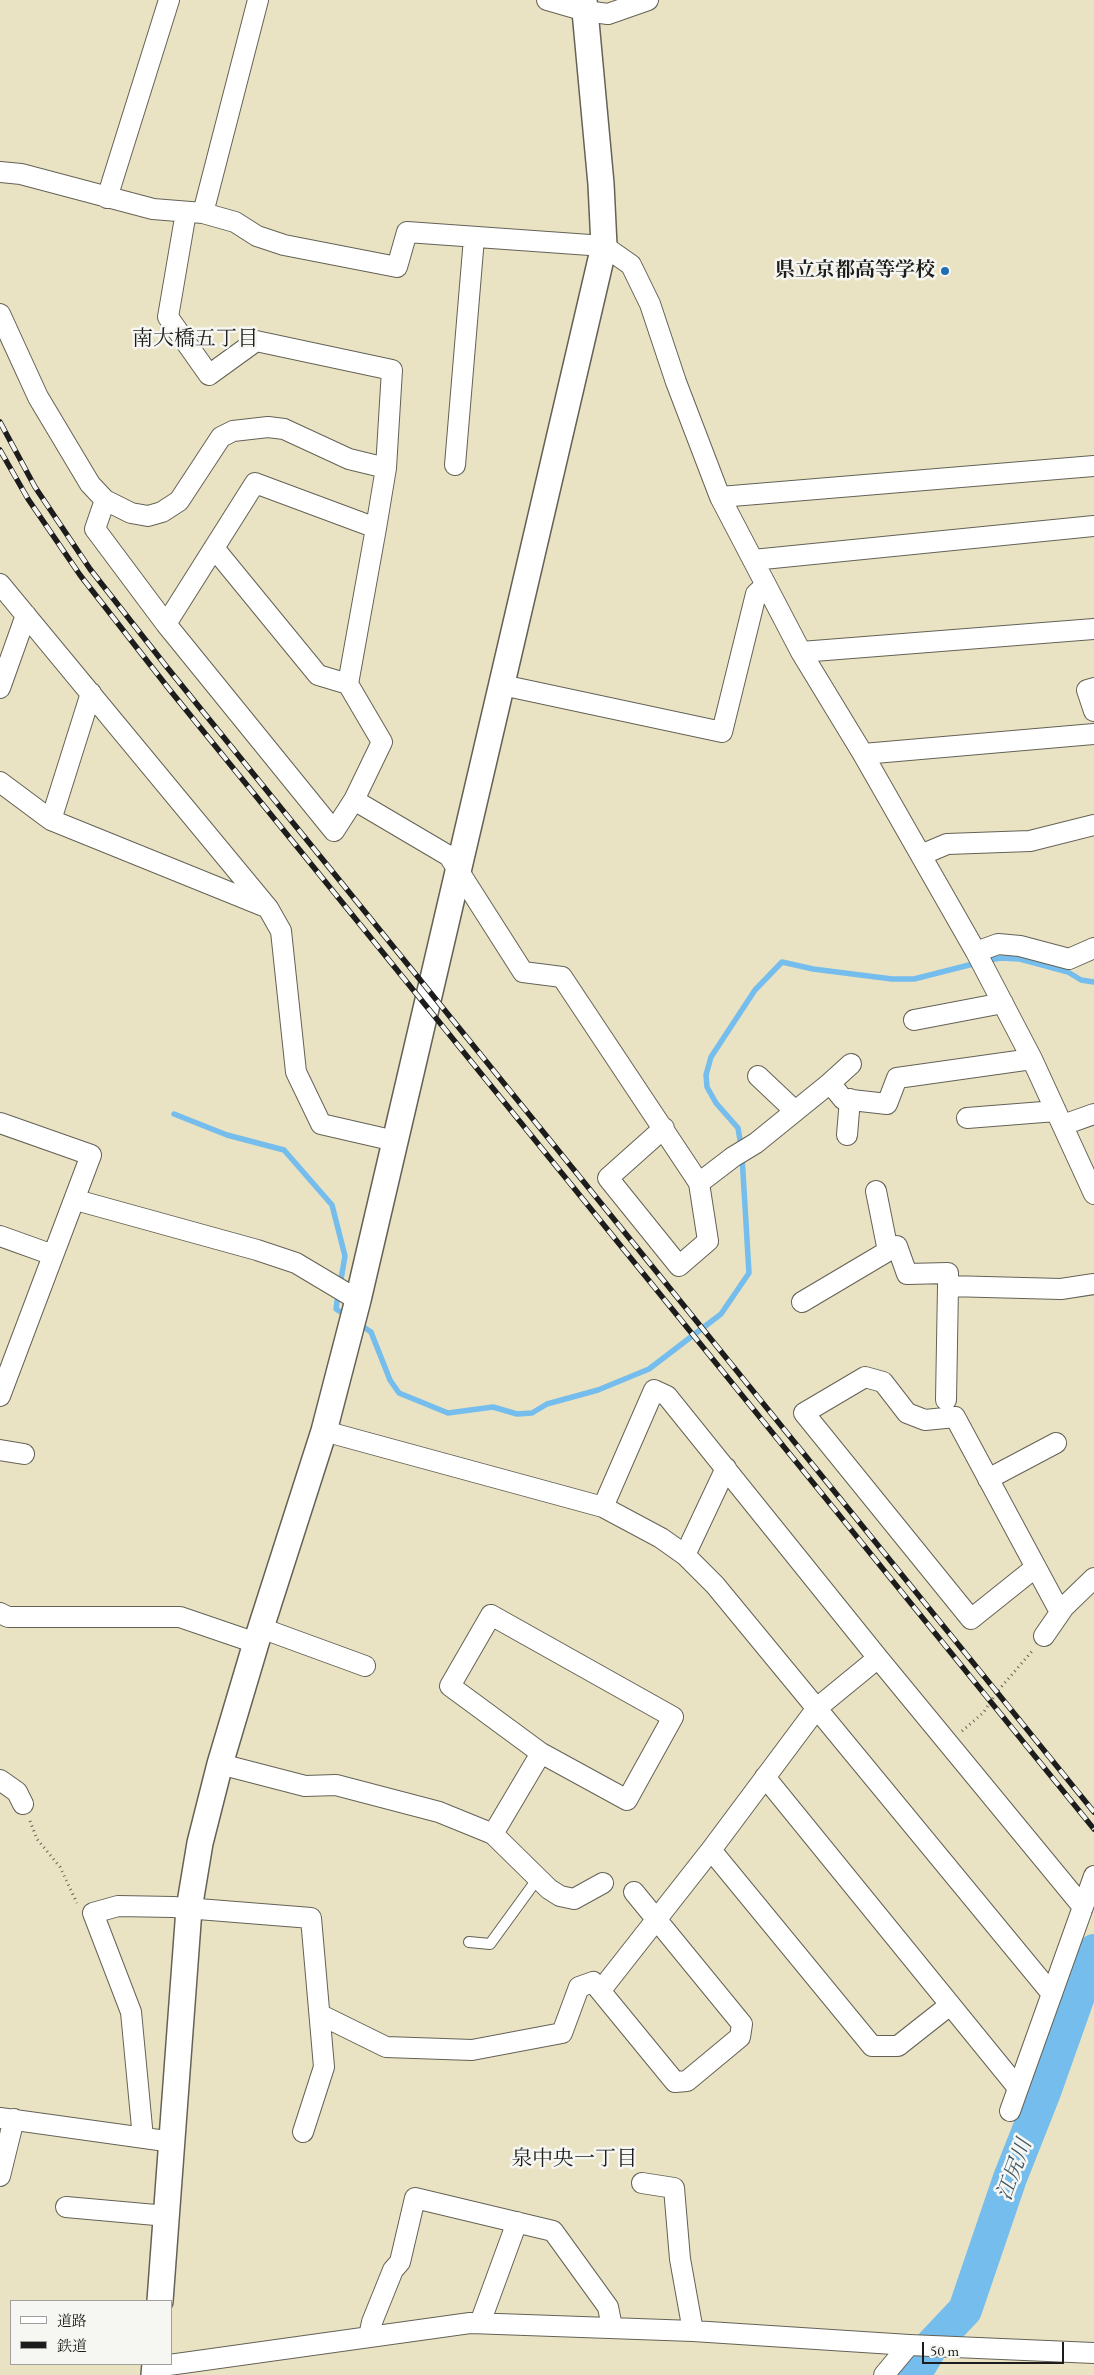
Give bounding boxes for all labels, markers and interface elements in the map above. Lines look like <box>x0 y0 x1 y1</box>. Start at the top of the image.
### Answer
place label: 県立京都高等学校 <box>775 259 935 283</box>
marker: 県立京都高等学校 <box>939 265 951 277</box>
district label: 南大橋五丁目 <box>132 326 258 352</box>
water label: 江尻川 <box>992 2136 1038 2204</box>
district label: 泉中央一丁目 <box>511 2146 637 2172</box>
legend <box>10 2300 172 2365</box>
text: 道路 <box>57 2311 87 2330</box>
scale bar <box>924 2332 1066 2364</box>
text: 鉄道 <box>57 2336 87 2355</box>
text: 50 m <box>930 2341 959 2360</box>

